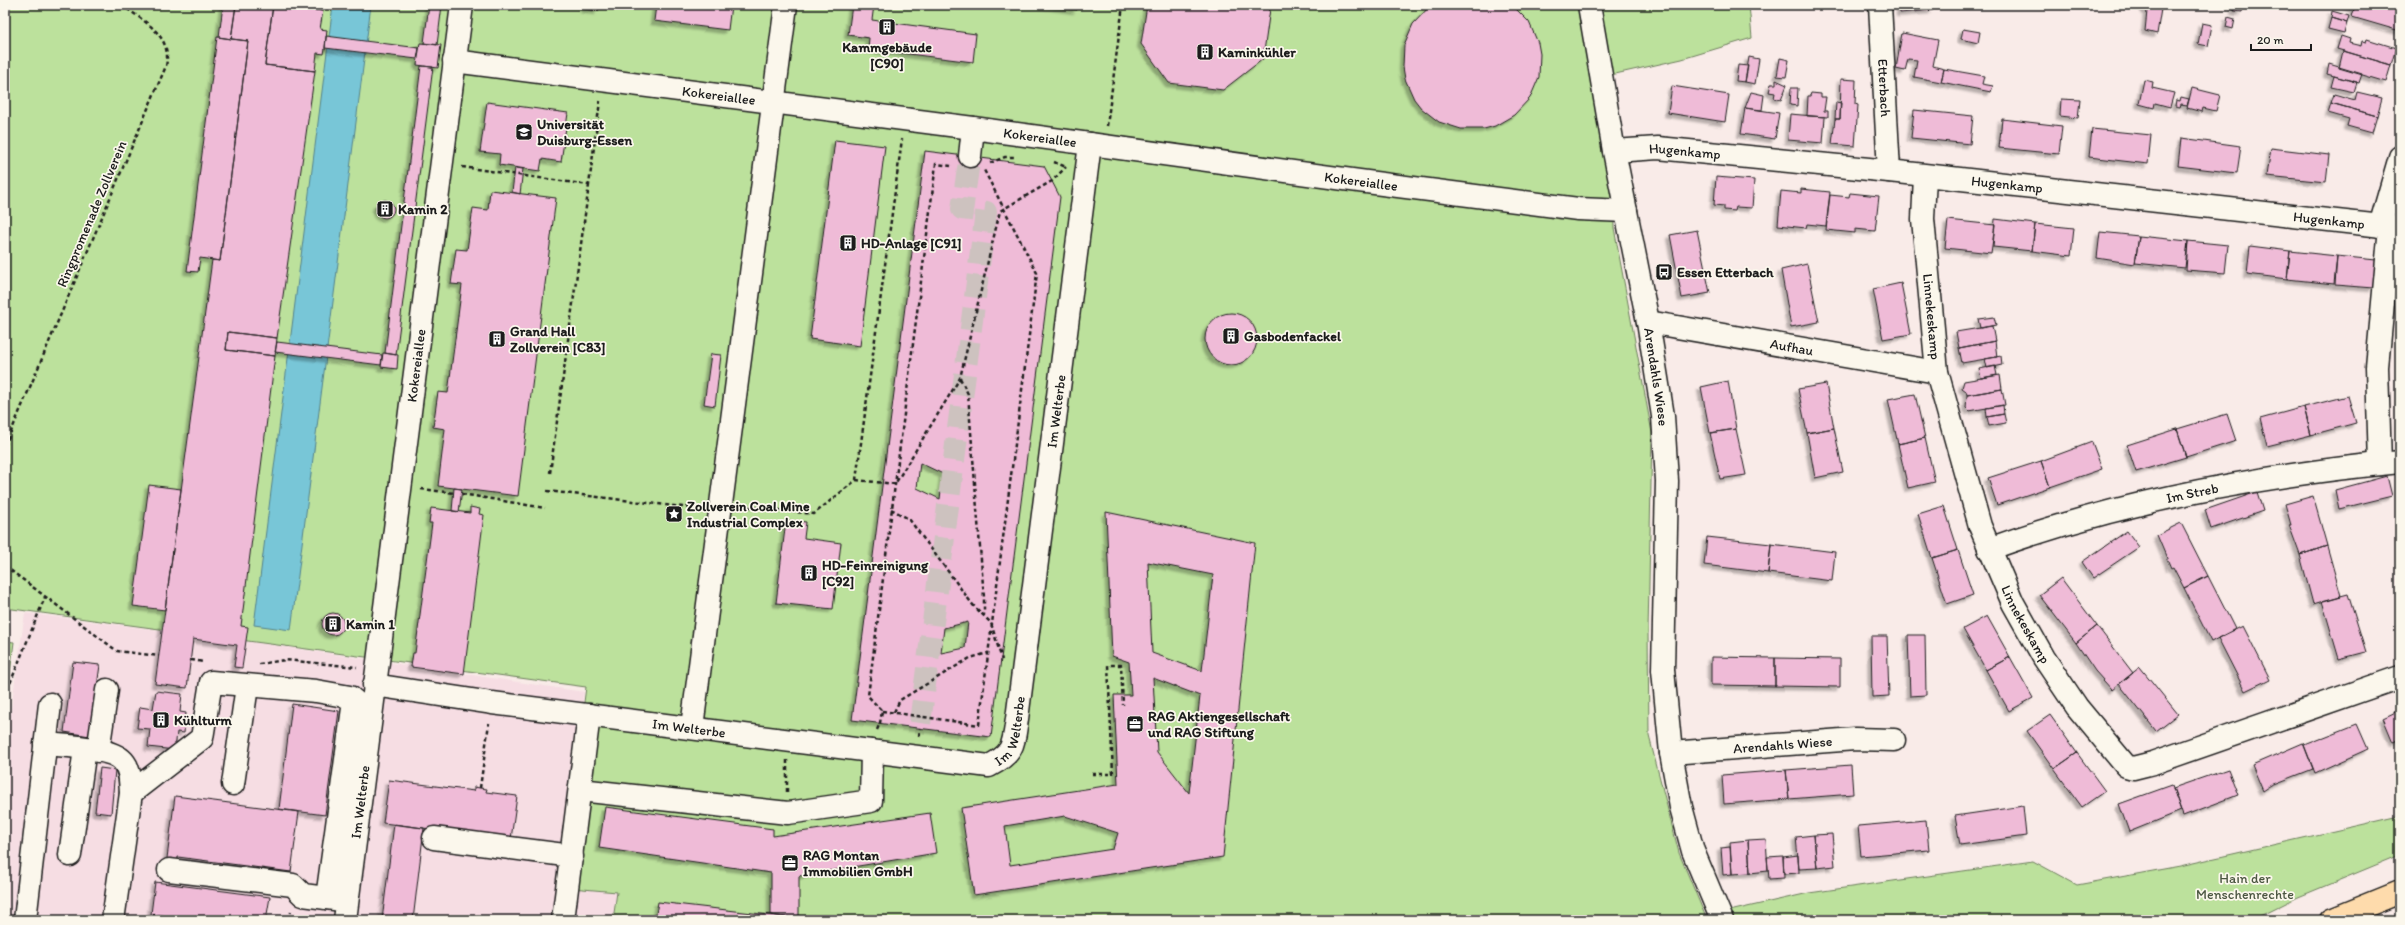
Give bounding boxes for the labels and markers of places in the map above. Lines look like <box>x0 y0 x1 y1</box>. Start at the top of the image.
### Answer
building icon: Kammgebäude [C90] <box>877 17 897 37</box>
place label: Kammgebäude [C90] <box>842 39 932 72</box>
building icon: Kaminkühler <box>1195 42 1215 62</box>
place label: Kaminkühler <box>1218 44 1296 61</box>
place label: Universität Duisburg-Essen <box>537 116 632 149</box>
school or university icon: Universität Duisburg-Essen <box>514 122 534 142</box>
building icon: Kamin 2 <box>375 199 395 219</box>
place label: Kamin 2 <box>398 201 448 218</box>
building icon: HD-Anlage [C91] <box>838 233 858 253</box>
place label: HD-Anlage [C91] <box>861 235 962 252</box>
bus stop icon: Essen Etterbach <box>1654 262 1674 282</box>
place label: Essen Etterbach <box>1677 264 1774 281</box>
place label: Grand Hall Zollverein [C83] <box>510 323 605 356</box>
building icon: Gasbodenfackel <box>1221 326 1241 346</box>
place label: Gasbodenfackel <box>1244 328 1342 345</box>
building icon: Grand Hall Zollverein [C83] <box>487 329 507 349</box>
place label: Zollverein Coal Mine Industrial Complex <box>687 498 810 531</box>
place icon: Zollverein Coal Mine Industrial Complex <box>664 504 684 524</box>
place label: HD-Feinreinigung [C92] <box>822 557 929 590</box>
building icon: HD-Feinreinigung [C92] <box>799 563 819 583</box>
building icon: Kamin 1 <box>323 614 343 634</box>
place label: Kamin 1 <box>346 616 395 633</box>
place label: RAG Aktiengesellschaft und RAG Stiftung <box>1147 708 1291 741</box>
building icon: Kühlturm <box>151 710 171 730</box>
place label: Kühlturm <box>174 712 233 729</box>
office icon: RAG Aktiengesellschaft und RAG Stiftung <box>1125 714 1145 734</box>
place label: RAG Montan Immobilien GmbH <box>803 847 913 880</box>
office icon: RAG Montan Immobilien GmbH <box>780 853 800 873</box>

